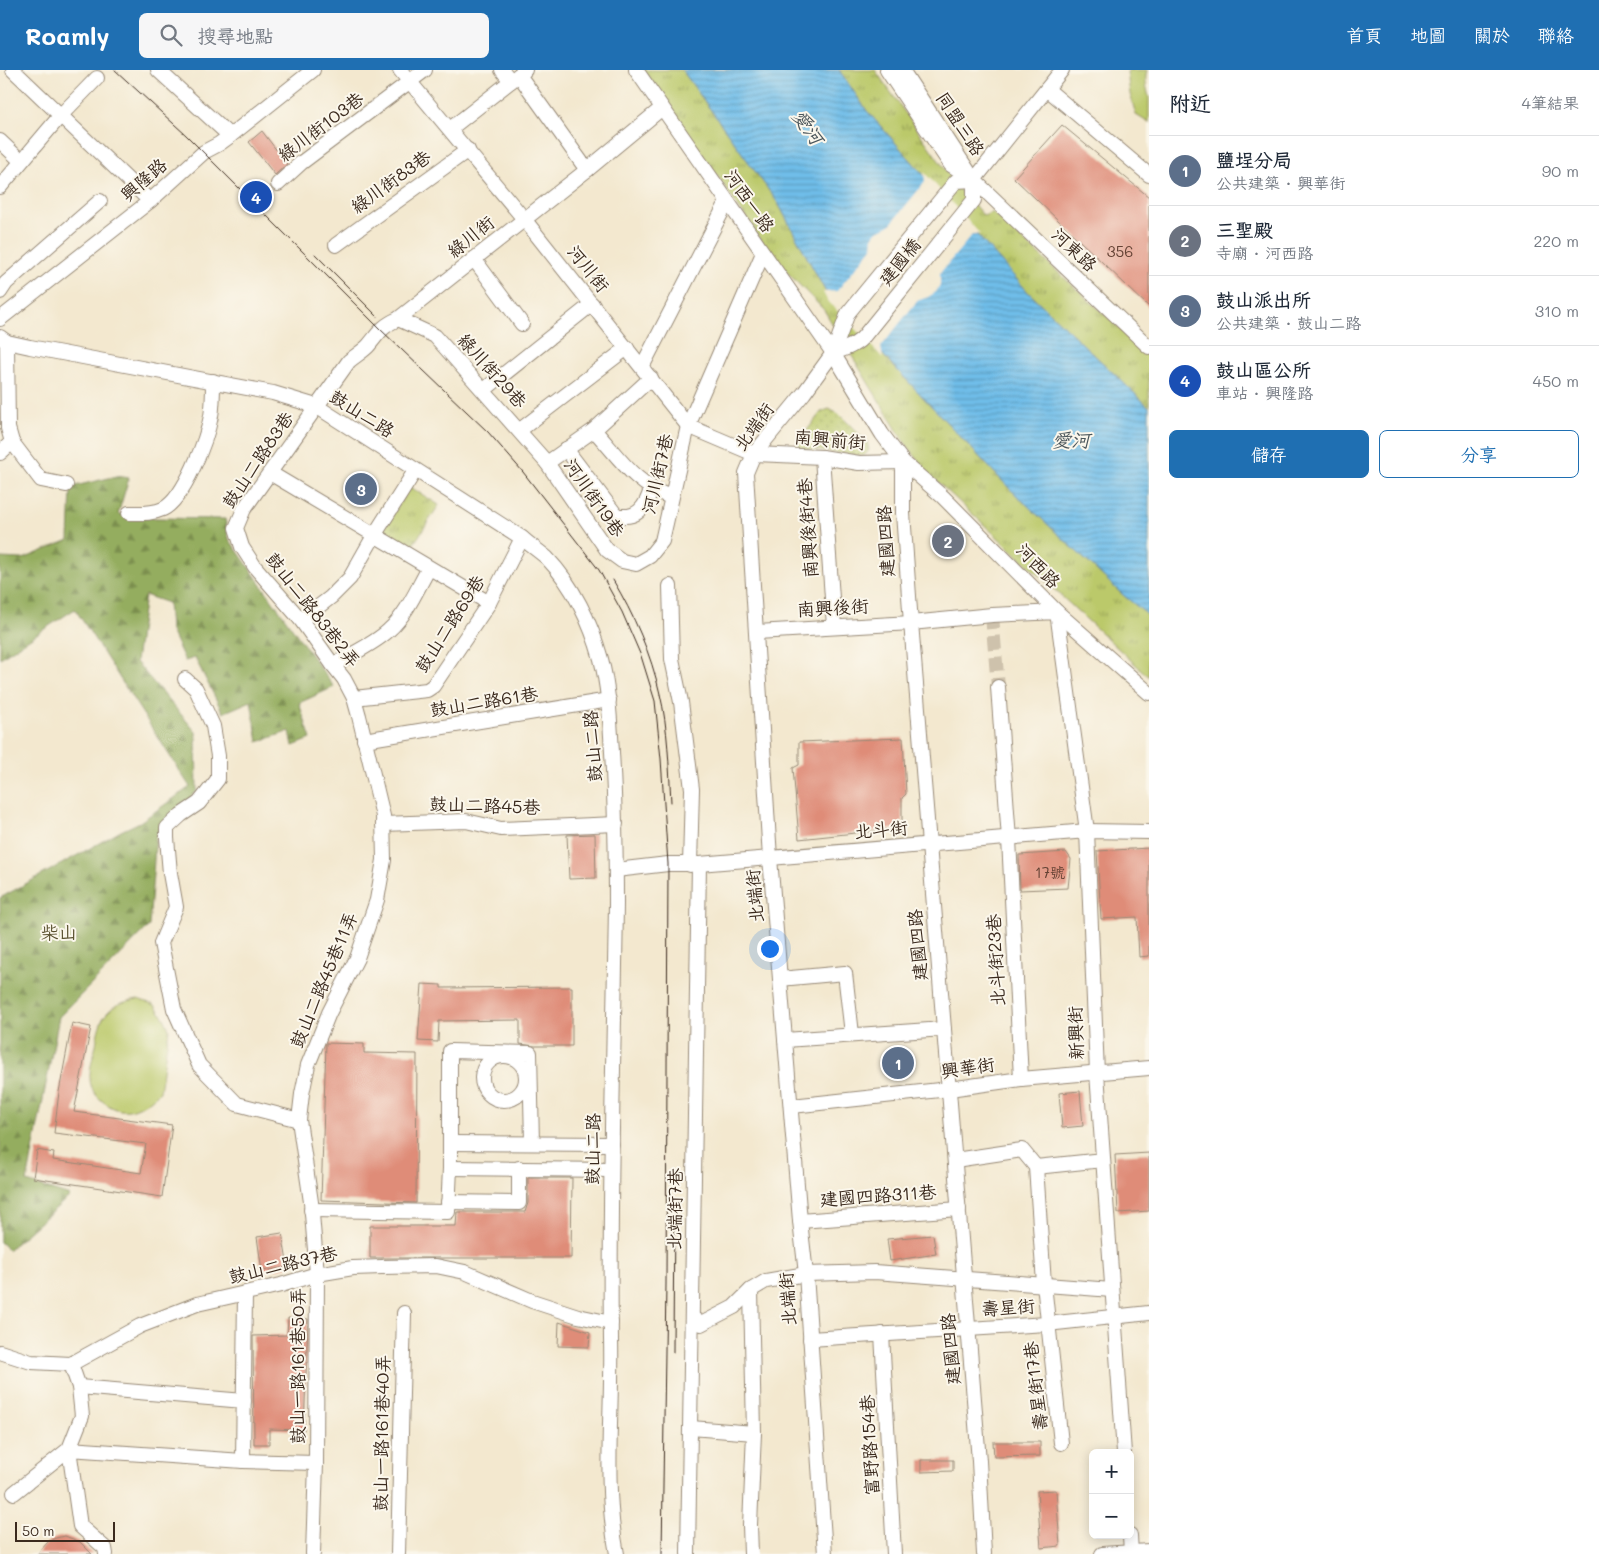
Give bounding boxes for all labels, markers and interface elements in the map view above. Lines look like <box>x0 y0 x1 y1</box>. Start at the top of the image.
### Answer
search box <box>139 13 489 58</box>
text: Roamly <box>25 20 109 51</box>
icon: search <box>157 21 185 49</box>
text: 搜尋地點 <box>197 23 273 48</box>
text: 首頁 <box>1346 23 1382 47</box>
text: 地圖 <box>1410 23 1446 47</box>
text: 關於 <box>1474 23 1510 47</box>
text: 聯絡 <box>1538 23 1574 47</box>
street label: 綠川街103巷 <box>273 86 368 166</box>
street label: 同盟三路 <box>931 87 991 160</box>
text: 附近 <box>1169 89 1211 116</box>
text: 4筆結果 <box>1522 92 1579 113</box>
water label: 愛河 <box>787 104 831 152</box>
street label: 綠川街83巷 <box>346 144 435 218</box>
text: 鹽埕分局 <box>1216 147 1292 172</box>
street label: 興隆路 <box>115 152 172 206</box>
text: 1 <box>1181 160 1189 181</box>
text: 90 m <box>1542 160 1579 181</box>
street label: 河西一路 <box>719 164 780 237</box>
text: 公共建築 · 興華街 <box>1216 172 1345 193</box>
pin: 4 <box>240 178 272 216</box>
street label: 綠川街 <box>442 210 499 263</box>
text: 三聖殿 <box>1216 217 1273 242</box>
street label: 河東路 <box>1047 222 1103 276</box>
text: 2 <box>1181 230 1189 251</box>
text: 220 m <box>1533 230 1579 251</box>
street label: 建國橋 <box>873 233 926 290</box>
street label: 河川街 <box>562 240 615 297</box>
house number: 356 <box>1107 241 1133 261</box>
text: 寺廟 · 河西路 <box>1216 242 1313 263</box>
text: 鼓山派出所 <box>1216 287 1311 312</box>
text: 3 <box>1180 300 1190 321</box>
text: 310 m <box>1535 300 1579 321</box>
text: 公共建築 · 鼓山二路 <box>1216 312 1361 333</box>
street label: 綠川街29巷 <box>453 328 533 413</box>
text: 鼓山區公所 <box>1216 357 1311 382</box>
text: 4 <box>1180 370 1190 391</box>
text: 450 m <box>1533 370 1579 391</box>
text: 車站 · 興隆路 <box>1216 382 1313 403</box>
street label: 鼓山二路 <box>326 384 399 442</box>
street label: 北端街 <box>728 398 779 455</box>
street label: 鼓山二路83巷 <box>216 407 298 512</box>
street label: 南興前街 <box>793 424 867 454</box>
water label: 愛河 <box>1052 427 1093 452</box>
button: 儲存 <box>1169 430 1369 478</box>
button: 分享 <box>1379 430 1579 478</box>
street label: 河川街7巷 <box>636 431 678 516</box>
street label: 河川街19巷 <box>559 453 631 541</box>
pin: 3 <box>345 470 377 508</box>
street label: 南興後街4巷 <box>792 477 822 579</box>
street label: 建國四路 <box>871 504 899 578</box>
pin: 2 <box>932 522 964 560</box>
street label: 河西路 <box>1011 538 1066 593</box>
street label: 鼓山二路83巷2弄 <box>261 547 366 672</box>
street label: 鼓山二路69巷 <box>409 570 490 677</box>
street label: 南興後街 <box>796 593 870 621</box>
street label: 鼓山二路61巷 <box>428 681 540 721</box>
street label: 鼓山二路 <box>578 709 606 783</box>
street label: 鼓山二路45巷 <box>429 791 541 819</box>
street label: 北斗街 <box>853 815 909 843</box>
house number: 17號 <box>1035 862 1065 882</box>
street label: 北端街 <box>740 868 768 924</box>
street label: 鼓山二路45巷11弄 <box>284 908 362 1051</box>
street label: 建國四路 <box>902 908 932 982</box>
street label: 北斗街23巷 <box>981 913 1009 1007</box>
park label: 柴山 <box>41 920 77 944</box>
your location <box>757 936 783 962</box>
street label: 新興街 <box>1062 1006 1088 1060</box>
pin: 1 <box>882 1044 914 1082</box>
street label: 興華街 <box>939 1051 996 1083</box>
street label: 鼓山二路 <box>579 1113 605 1185</box>
street label: 北端街7巷 <box>661 1168 687 1250</box>
street label: 建國四路311巷 <box>819 1179 937 1211</box>
street label: 鼓山二路37巷 <box>226 1240 339 1288</box>
street label: 北端街 <box>773 1271 801 1327</box>
street label: 鼓山一路161巷50弄 <box>285 1288 309 1444</box>
street label: 壽星街 <box>980 1293 1036 1321</box>
street label: 建國四路 <box>935 1312 965 1386</box>
street label: 壽星街17巷 <box>1018 1340 1052 1432</box>
street label: 鼓山一路161巷40弄 <box>368 1354 394 1512</box>
street label: 富野路154巷 <box>854 1394 884 1496</box>
map controls <box>1089 1449 1134 1539</box>
button: + <box>1089 1449 1134 1494</box>
button: − <box>1089 1494 1134 1539</box>
scale bar <box>15 1519 115 1542</box>
text: 50 m <box>22 1521 54 1540</box>

